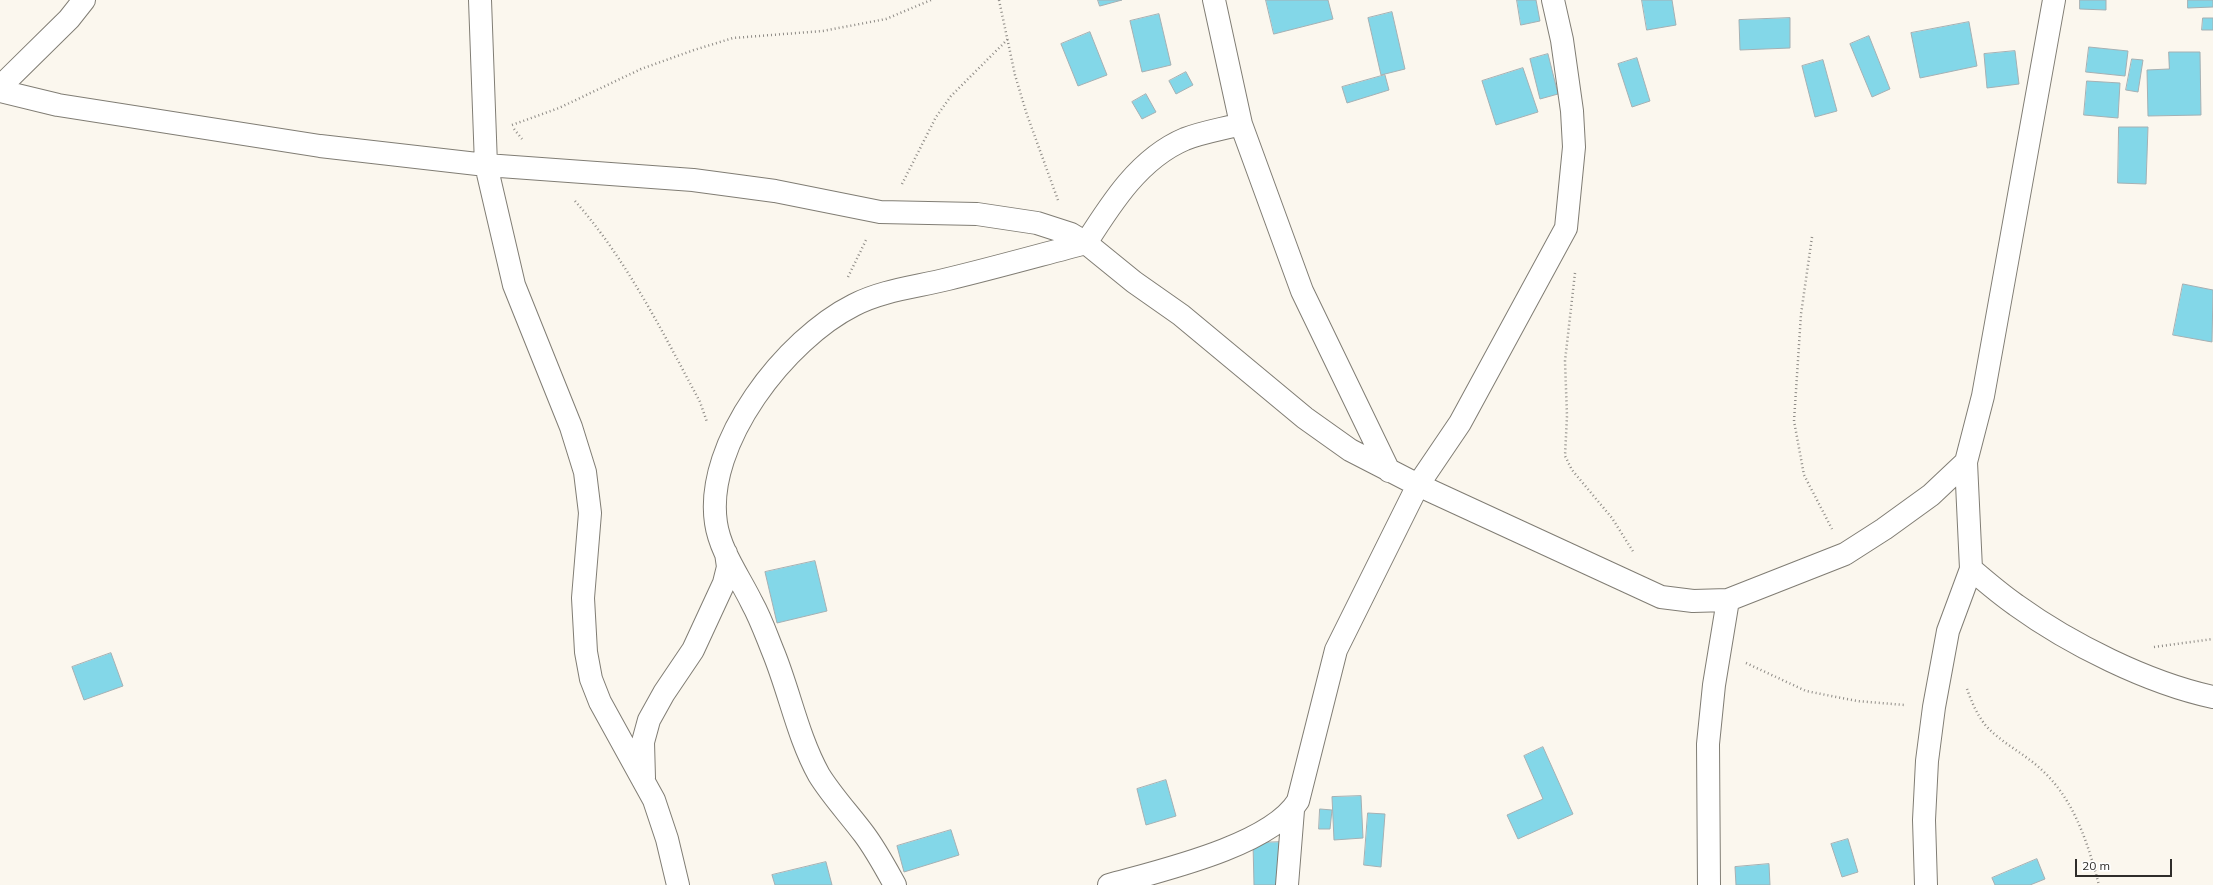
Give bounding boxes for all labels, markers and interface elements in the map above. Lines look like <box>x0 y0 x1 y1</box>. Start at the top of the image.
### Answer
scale bar <box>2077 851 2174 877</box>
text: 20 m <box>2082 858 2110 873</box>

